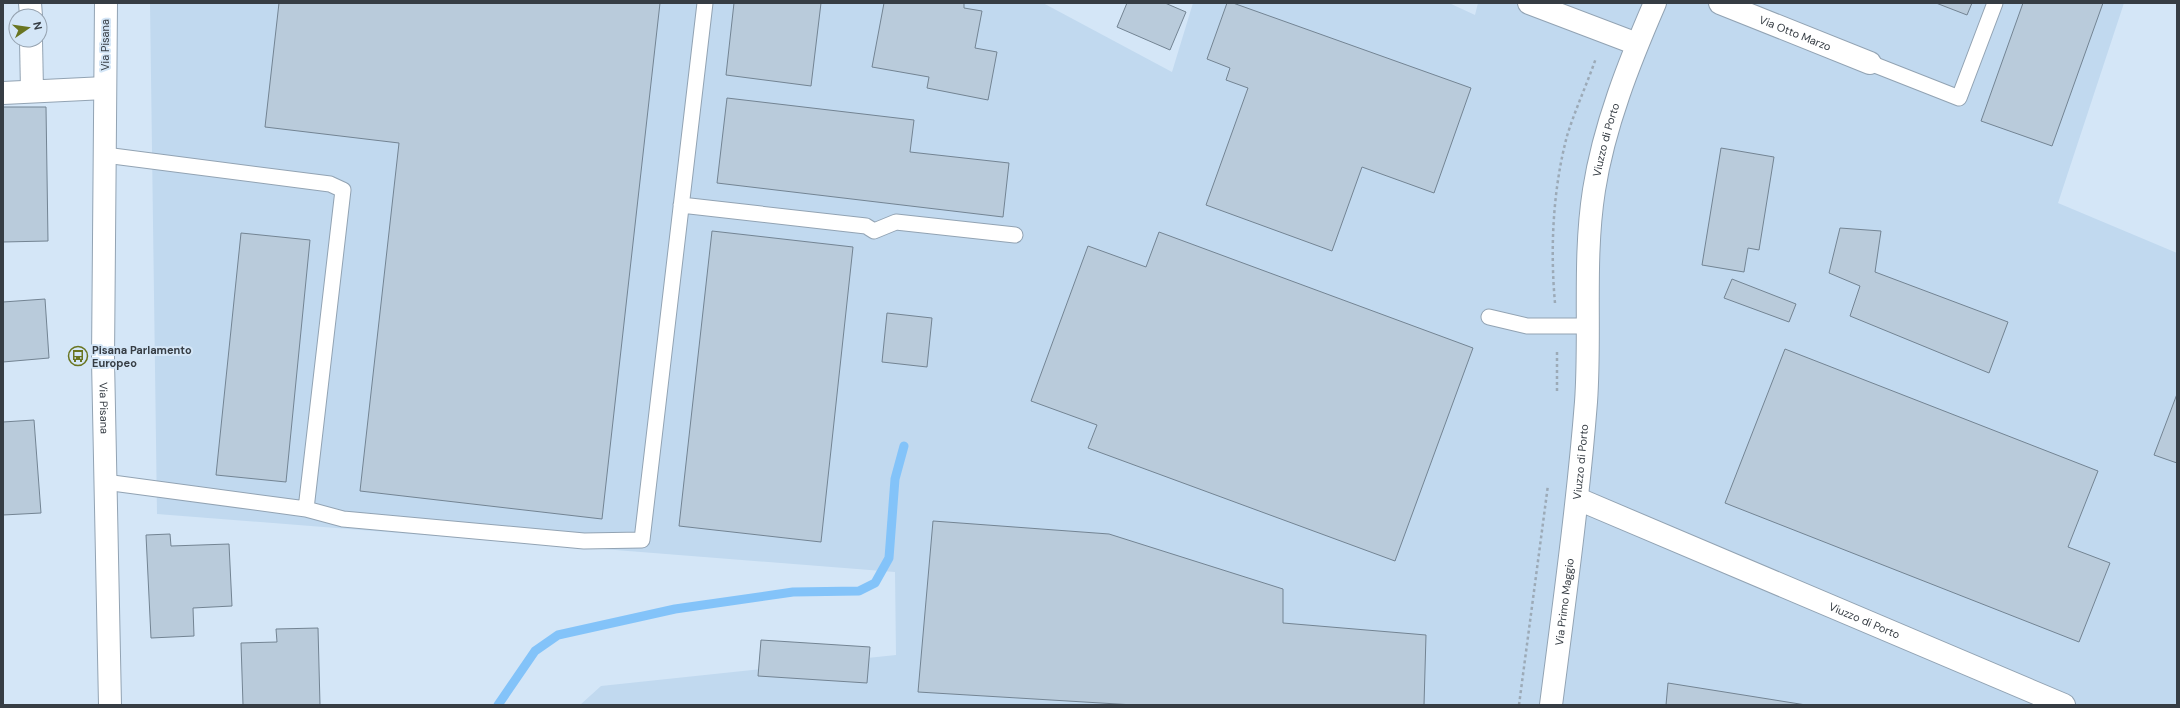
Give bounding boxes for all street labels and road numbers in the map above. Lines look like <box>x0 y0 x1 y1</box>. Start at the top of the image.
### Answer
street label: Via Otto Marzo <box>1757 12 1833 54</box>
street label: Via Pisana <box>98 19 112 71</box>
street label: Viuzzo di Porto <box>1589 101 1622 178</box>
street label: Via Pisana <box>96 382 111 434</box>
street label: Viuzzo di Porto <box>1570 423 1591 500</box>
street label: Via Primo Maggio <box>1552 557 1577 646</box>
street label: Viuzzo di Porto <box>1827 599 1902 642</box>

